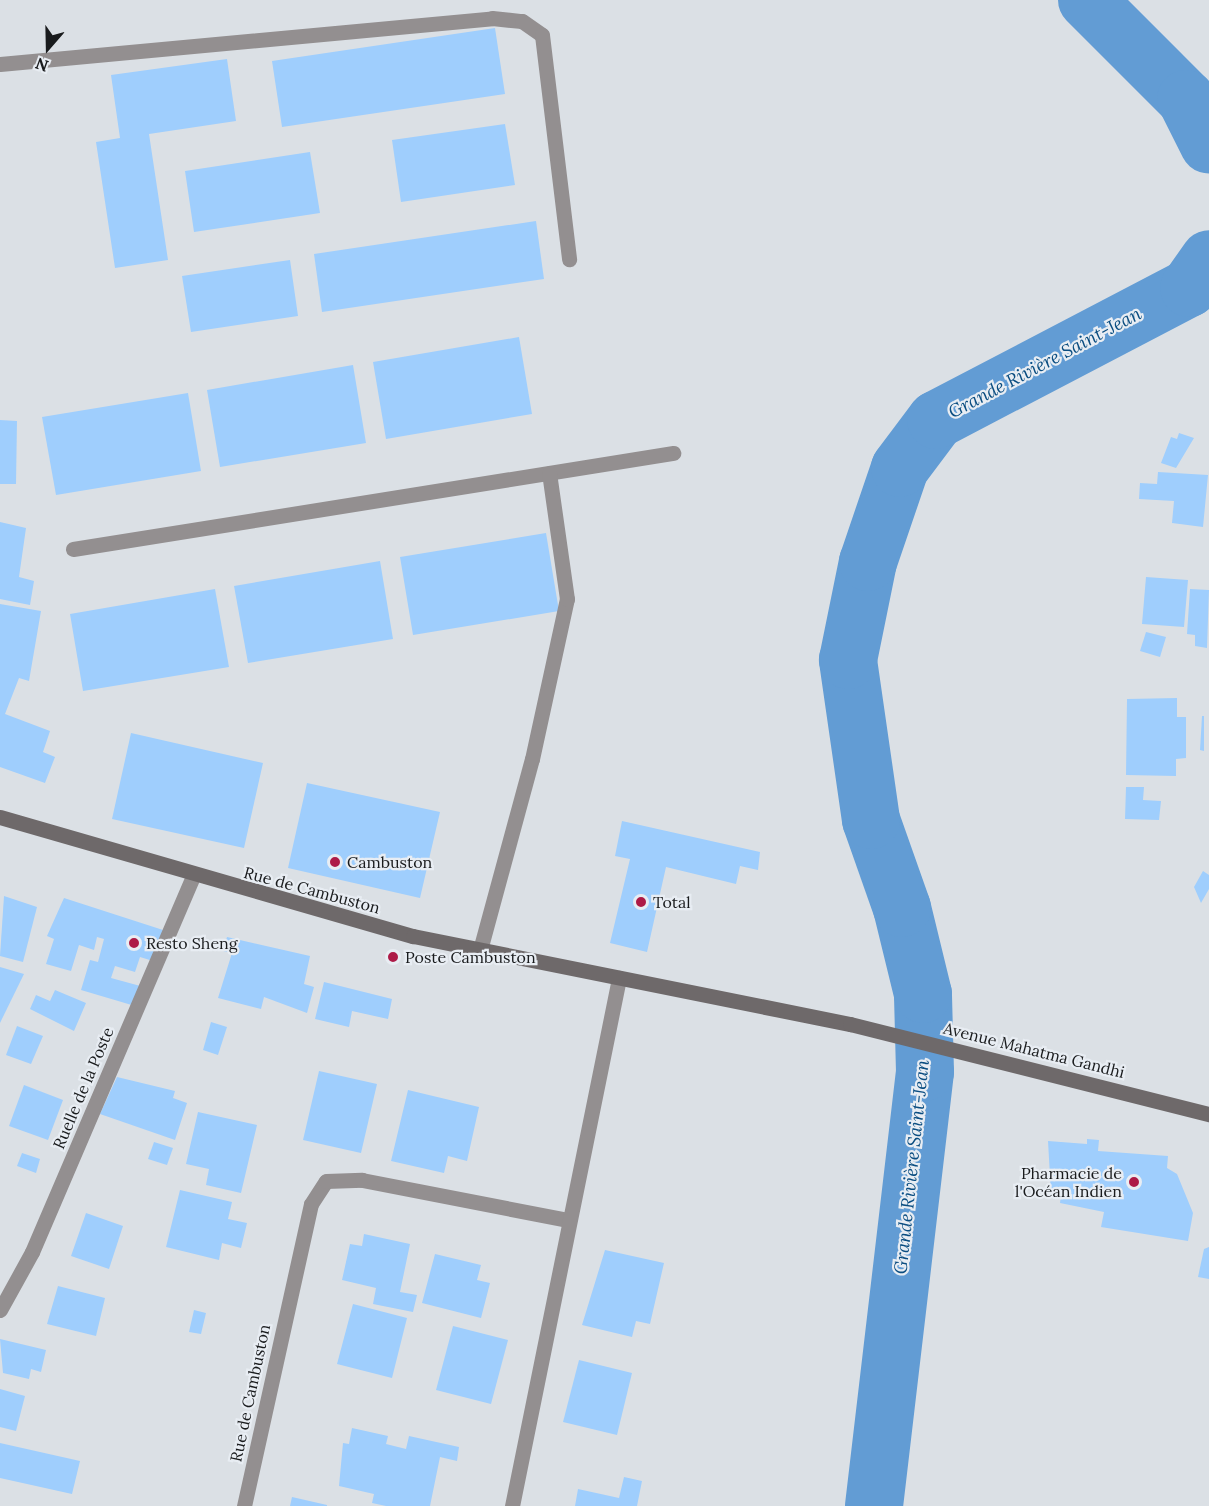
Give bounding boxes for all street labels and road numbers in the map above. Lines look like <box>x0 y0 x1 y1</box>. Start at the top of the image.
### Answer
street label: Rue de Cambuston <box>242 863 382 917</box>
street label: Avenue Mahatma Gandhi <box>941 1018 1127 1082</box>
street label: Ruelle de la Poste <box>49 1024 117 1152</box>
street label: Rue de Cambuston <box>226 1322 274 1464</box>

